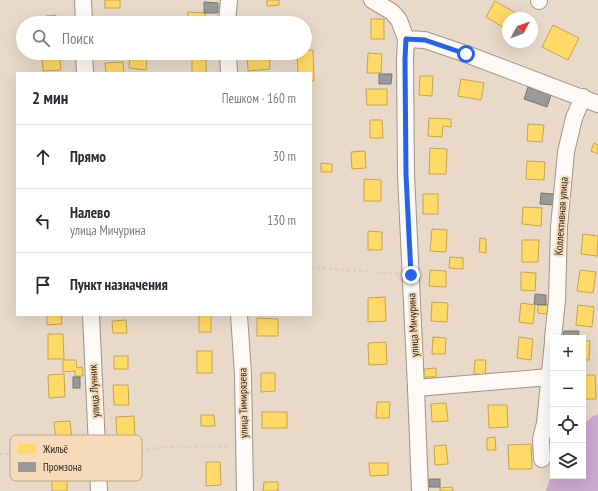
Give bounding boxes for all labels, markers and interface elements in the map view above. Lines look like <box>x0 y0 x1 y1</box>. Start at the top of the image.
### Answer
north arrow <box>502 12 538 48</box>
search box <box>16 16 312 60</box>
icon: search <box>30 27 52 49</box>
text: Поиск <box>62 29 94 48</box>
route start <box>457 45 475 63</box>
text: 2 мин <box>32 87 68 109</box>
text: Пешком · 160 m <box>222 90 296 107</box>
icon: ahead <box>32 146 54 168</box>
text: Прямо <box>70 147 106 166</box>
text: 30 m <box>273 148 296 165</box>
street label: Коллективная улица <box>551 176 571 256</box>
text: Налево <box>70 203 110 222</box>
icon: left <box>32 210 54 232</box>
text: 130 m <box>267 212 296 229</box>
text: улица Мичурина <box>70 222 146 239</box>
route end <box>402 266 420 284</box>
icon: arrive <box>32 274 54 296</box>
text: Пункт назначения <box>70 275 168 294</box>
street label: улица Мичурина <box>404 293 422 357</box>
map controls <box>550 335 586 479</box>
button: + <box>550 335 586 371</box>
street label: улица Лунник <box>86 363 102 418</box>
street label: улица Тимирязева <box>235 368 251 438</box>
button: − <box>550 371 586 407</box>
button: locate <box>550 407 586 443</box>
legend <box>10 435 142 481</box>
text: Жильё <box>42 442 69 456</box>
button: layers <box>550 443 586 479</box>
text: Промзона <box>43 460 82 474</box>

